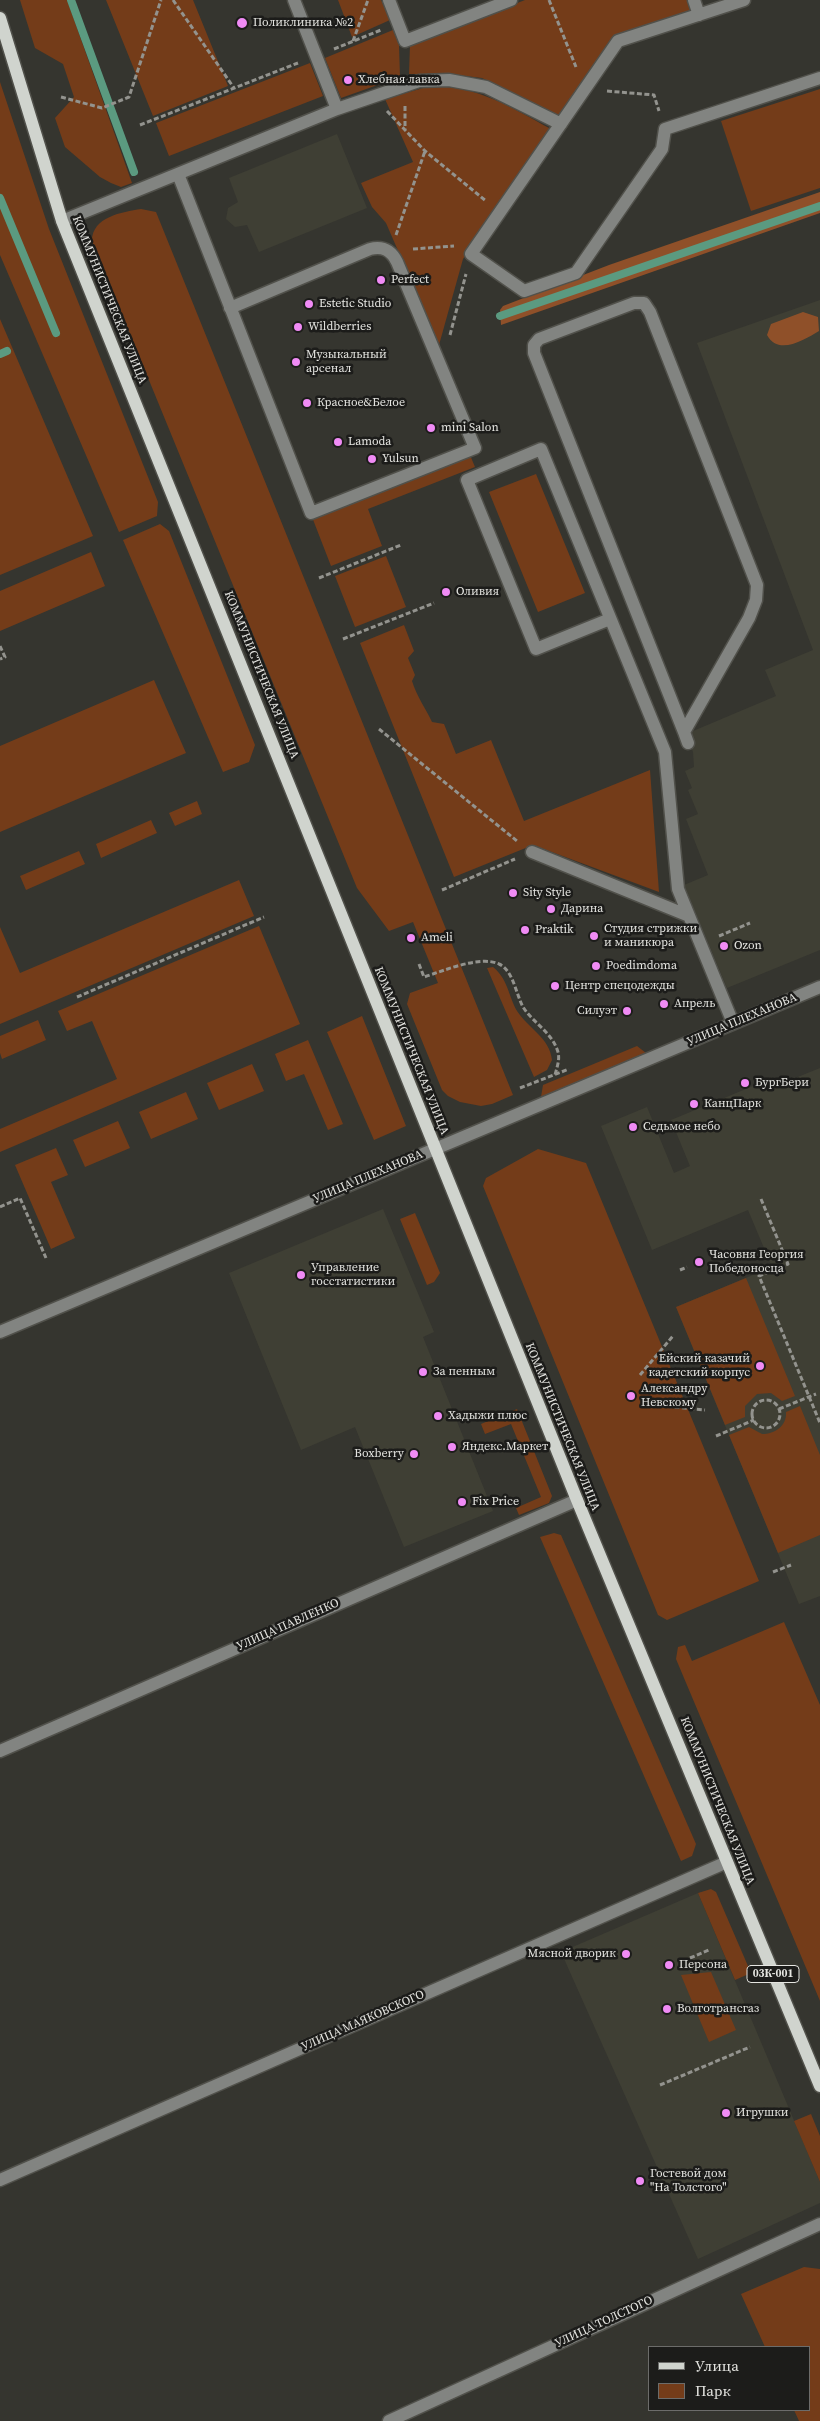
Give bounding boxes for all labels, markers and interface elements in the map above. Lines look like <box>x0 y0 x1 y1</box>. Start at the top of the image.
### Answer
marker: Поликлиника №2 <box>235 16 249 30</box>
place label: Поликлиника №2 <box>253 16 353 30</box>
place label: Хлебная лавка <box>358 73 440 87</box>
marker: Хлебная лавка <box>342 74 354 86</box>
street label: КОММУНИСТИЧЕСКАЯ УЛИЦА <box>69 214 149 386</box>
place label: Perfect <box>391 273 429 287</box>
marker: Perfect <box>375 274 387 286</box>
place label: Estetic Studio <box>319 297 391 311</box>
marker: Estetic Studio <box>303 298 315 310</box>
place label: Wildberries <box>308 320 371 334</box>
marker: Wildberries <box>292 321 304 333</box>
place label: Музыкальный арсенал <box>306 348 387 376</box>
marker: Музыкальный арсенал <box>290 356 302 368</box>
place label: Красное&Белое <box>317 396 405 410</box>
marker: Красное&Белое <box>301 397 313 409</box>
place label: mini Salon <box>441 421 499 435</box>
marker: mini Salon <box>425 422 437 434</box>
place label: Lamoda <box>348 435 391 449</box>
marker: Lamoda <box>332 436 344 448</box>
place label: Yulsun <box>382 452 419 466</box>
marker: Yulsun <box>366 453 378 465</box>
place label: Оливия <box>456 585 499 599</box>
marker: Оливия <box>440 586 452 598</box>
street label: КОММУНИСТИЧЕСКАЯ УЛИЦА <box>221 589 301 761</box>
place label: Sity Style <box>523 886 571 900</box>
marker: Sity Style <box>507 887 519 899</box>
place label: Дарина <box>561 902 603 916</box>
marker: Дарина <box>545 903 557 915</box>
place label: Студия стрижки и маникюра <box>604 922 697 950</box>
place label: Praktik <box>535 923 574 937</box>
marker: Praktik <box>519 924 531 936</box>
marker: Студия стрижки и маникюра <box>588 930 600 942</box>
place label: Ameli <box>421 931 453 945</box>
marker: Ameli <box>405 932 417 944</box>
place label: Ozon <box>734 939 762 953</box>
marker: Ozon <box>718 940 730 952</box>
place label: Poedimdoma <box>606 959 677 973</box>
marker: Poedimdoma <box>590 960 602 972</box>
street label: КОММУНИСТИЧЕСКАЯ УЛИЦА <box>371 965 451 1137</box>
place label: Центр спецодежды <box>565 979 675 993</box>
marker: Центр спецодежды <box>549 980 561 992</box>
street label: УЛИЦА ПЛЕХАНОВА <box>685 990 799 1050</box>
place label: Апрель <box>674 997 715 1011</box>
marker: Апрель <box>658 998 670 1010</box>
place label: Силуэт <box>577 1004 617 1018</box>
marker: Силуэт <box>621 1005 633 1017</box>
place label: БургБери <box>755 1076 809 1090</box>
marker: БургБери <box>739 1077 751 1089</box>
place label: КанцПарк <box>704 1097 762 1111</box>
marker: КанцПарк <box>688 1098 700 1110</box>
place label: Седьмое небо <box>643 1120 720 1134</box>
marker: Седьмое небо <box>627 1121 639 1133</box>
street label: УЛИЦА ПЛЕХАНОВА <box>311 1147 425 1207</box>
place label: Часовня Георгия Победоносца <box>709 1248 804 1276</box>
marker: Часовня Георгия Победоносца <box>693 1256 705 1268</box>
place label: Управление госстатистики <box>311 1261 395 1289</box>
marker: Управление госстатистики <box>295 1269 307 1281</box>
street label: КОММУНИСТИЧЕСКАЯ УЛИЦА <box>522 1341 602 1513</box>
place label: Ейский казачий кадетский корпус <box>649 1352 750 1380</box>
marker: Ейский казачий кадетский корпус <box>754 1360 766 1372</box>
place label: За пенным <box>433 1365 495 1379</box>
marker: За пенным <box>417 1366 429 1378</box>
place label: Александру Невскому <box>641 1382 707 1410</box>
marker: Александру Невскому <box>625 1390 637 1402</box>
place label: Хадыжи плюс <box>448 1409 527 1423</box>
marker: Хадыжи плюс <box>432 1410 444 1422</box>
place label: Яндекс.Маркет <box>462 1440 548 1454</box>
marker: Яндекс.Маркет <box>446 1441 458 1453</box>
place label: Boxberry <box>354 1447 404 1461</box>
marker: Boxberry <box>408 1448 420 1460</box>
place label: Fix Price <box>472 1495 519 1509</box>
marker: Fix Price <box>456 1496 468 1508</box>
street label: УЛИЦА ПАВЛЕНКО <box>235 1596 341 1654</box>
street label: КОММУНИСТИЧЕСКАЯ УЛИЦА <box>677 1715 757 1887</box>
place label: Мясной дворик <box>528 1947 616 1961</box>
marker: Мясной дворик <box>620 1948 632 1960</box>
place label: Персона <box>679 1958 727 1972</box>
marker: Персона <box>663 1959 675 1971</box>
road number: 03К-001 <box>747 1966 799 1982</box>
street label: УЛИЦА МАЯКОВСКОГО <box>299 1987 427 2055</box>
place label: Волготрансгаз <box>677 2002 759 2016</box>
marker: Волготрансгаз <box>661 2003 673 2015</box>
place label: Игрушки <box>736 2106 789 2120</box>
marker: Игрушки <box>720 2107 732 2119</box>
place label: Гостевой дом "На Толстого" <box>650 2167 726 2195</box>
marker: Гостевой дом "На Толстого" <box>634 2175 646 2187</box>
street label: УЛИЦА ТОЛСТОГО <box>553 2293 655 2351</box>
legend <box>648 2346 810 2411</box>
text: Улица <box>695 2355 739 2376</box>
text: Парк <box>695 2380 731 2401</box>

